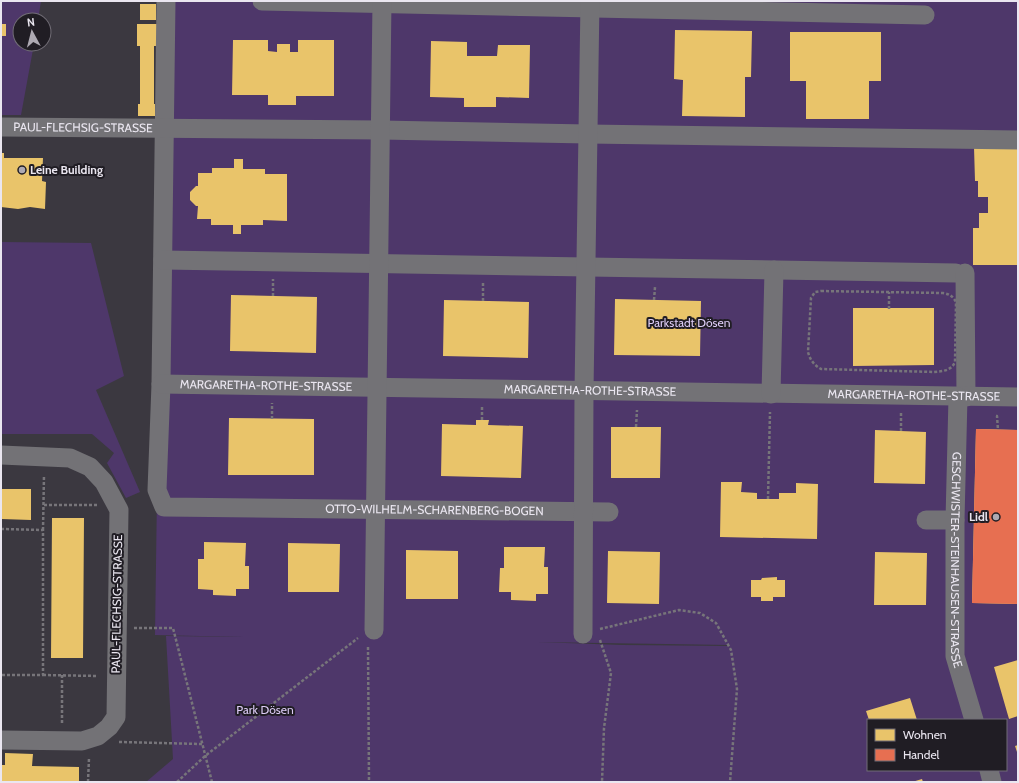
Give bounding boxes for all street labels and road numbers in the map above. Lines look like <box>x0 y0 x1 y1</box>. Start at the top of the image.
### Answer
street label: PAUL-FLECHSIG-STRASSE <box>13 119 153 135</box>
street label: MARGARETHA-ROTHE-STRASSE <box>180 376 353 394</box>
street label: MARGARETHA-ROTHE-STRASSE <box>504 381 677 399</box>
street label: MARGARETHA-ROTHE-STRASSE <box>828 386 1001 404</box>
street label: GESCHWISTER-STEINHAUSEN-STRASSE <box>948 452 966 670</box>
street label: OTTO-WILHELM-SCHARENBERG-BOGEN <box>325 501 544 518</box>
street label: PAUL-FLECHSIG-STRASSE <box>108 534 125 674</box>

